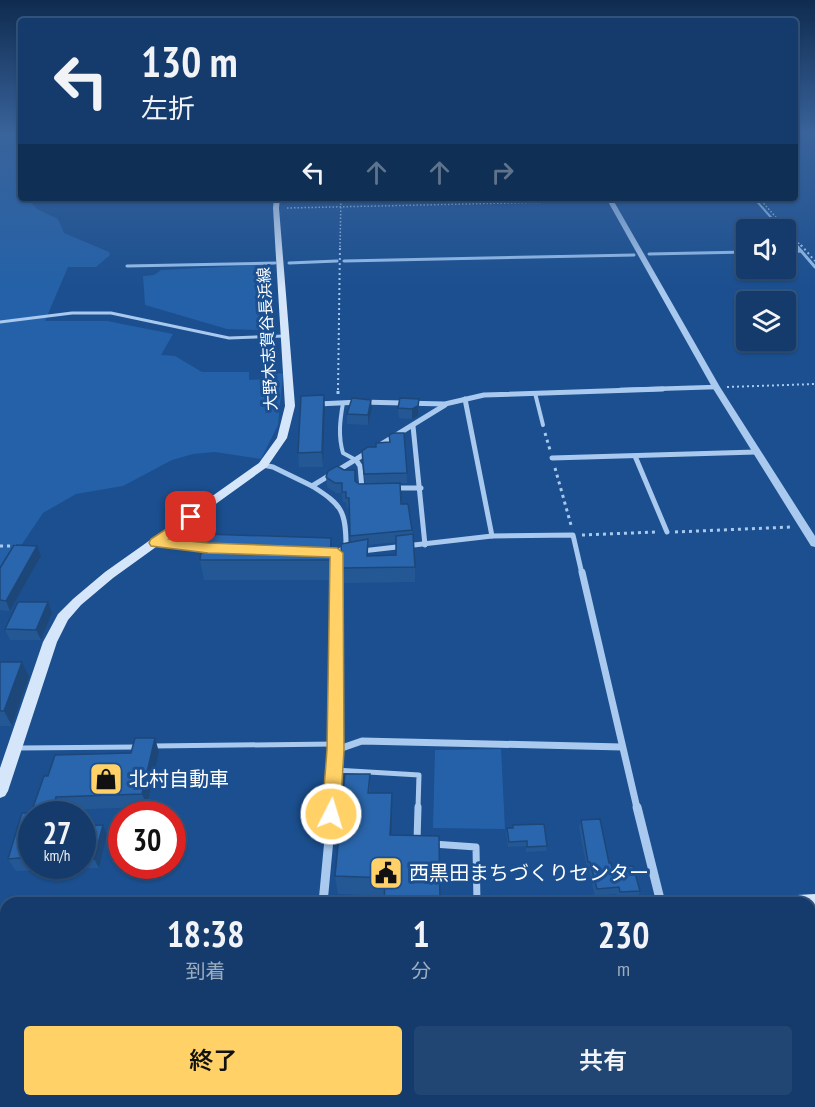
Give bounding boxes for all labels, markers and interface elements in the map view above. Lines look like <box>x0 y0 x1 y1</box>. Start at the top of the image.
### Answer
text: 130 m <box>141 34 238 89</box>
icon: left <box>42 42 120 120</box>
text: 左折 <box>141 91 195 125</box>
icon: left <box>297 156 330 189</box>
icon: ahead <box>360 156 393 189</box>
icon: ahead <box>423 156 456 189</box>
icon: right <box>486 156 519 189</box>
map controls <box>736 219 796 351</box>
button: sound <box>736 219 796 279</box>
street label: 大野木志賀谷長浜線 <box>253 267 281 411</box>
button: layers <box>736 291 796 351</box>
pin <box>165 491 216 542</box>
icon: arrive <box>174 500 207 533</box>
shop icon: 北村自動車 <box>88 761 124 797</box>
place label: 北村自動車 <box>129 766 229 792</box>
position arrow <box>299 782 363 846</box>
speed limit sign: 30 <box>108 801 186 879</box>
text: 27 <box>43 813 71 852</box>
text: km/h <box>44 846 70 865</box>
public building icon: 西黒田まちづくりセンター <box>368 855 404 891</box>
place label: 西黒田まちづくりセンター <box>409 860 649 886</box>
text: 18:38 <box>167 910 245 957</box>
text: 1 <box>413 910 430 957</box>
text: 230 <box>598 911 649 958</box>
text: m <box>617 956 630 982</box>
text: 到着 <box>186 958 226 984</box>
text: 分 <box>411 958 431 984</box>
button: 終了 <box>24 1026 402 1095</box>
button: 共有 <box>414 1026 792 1095</box>

